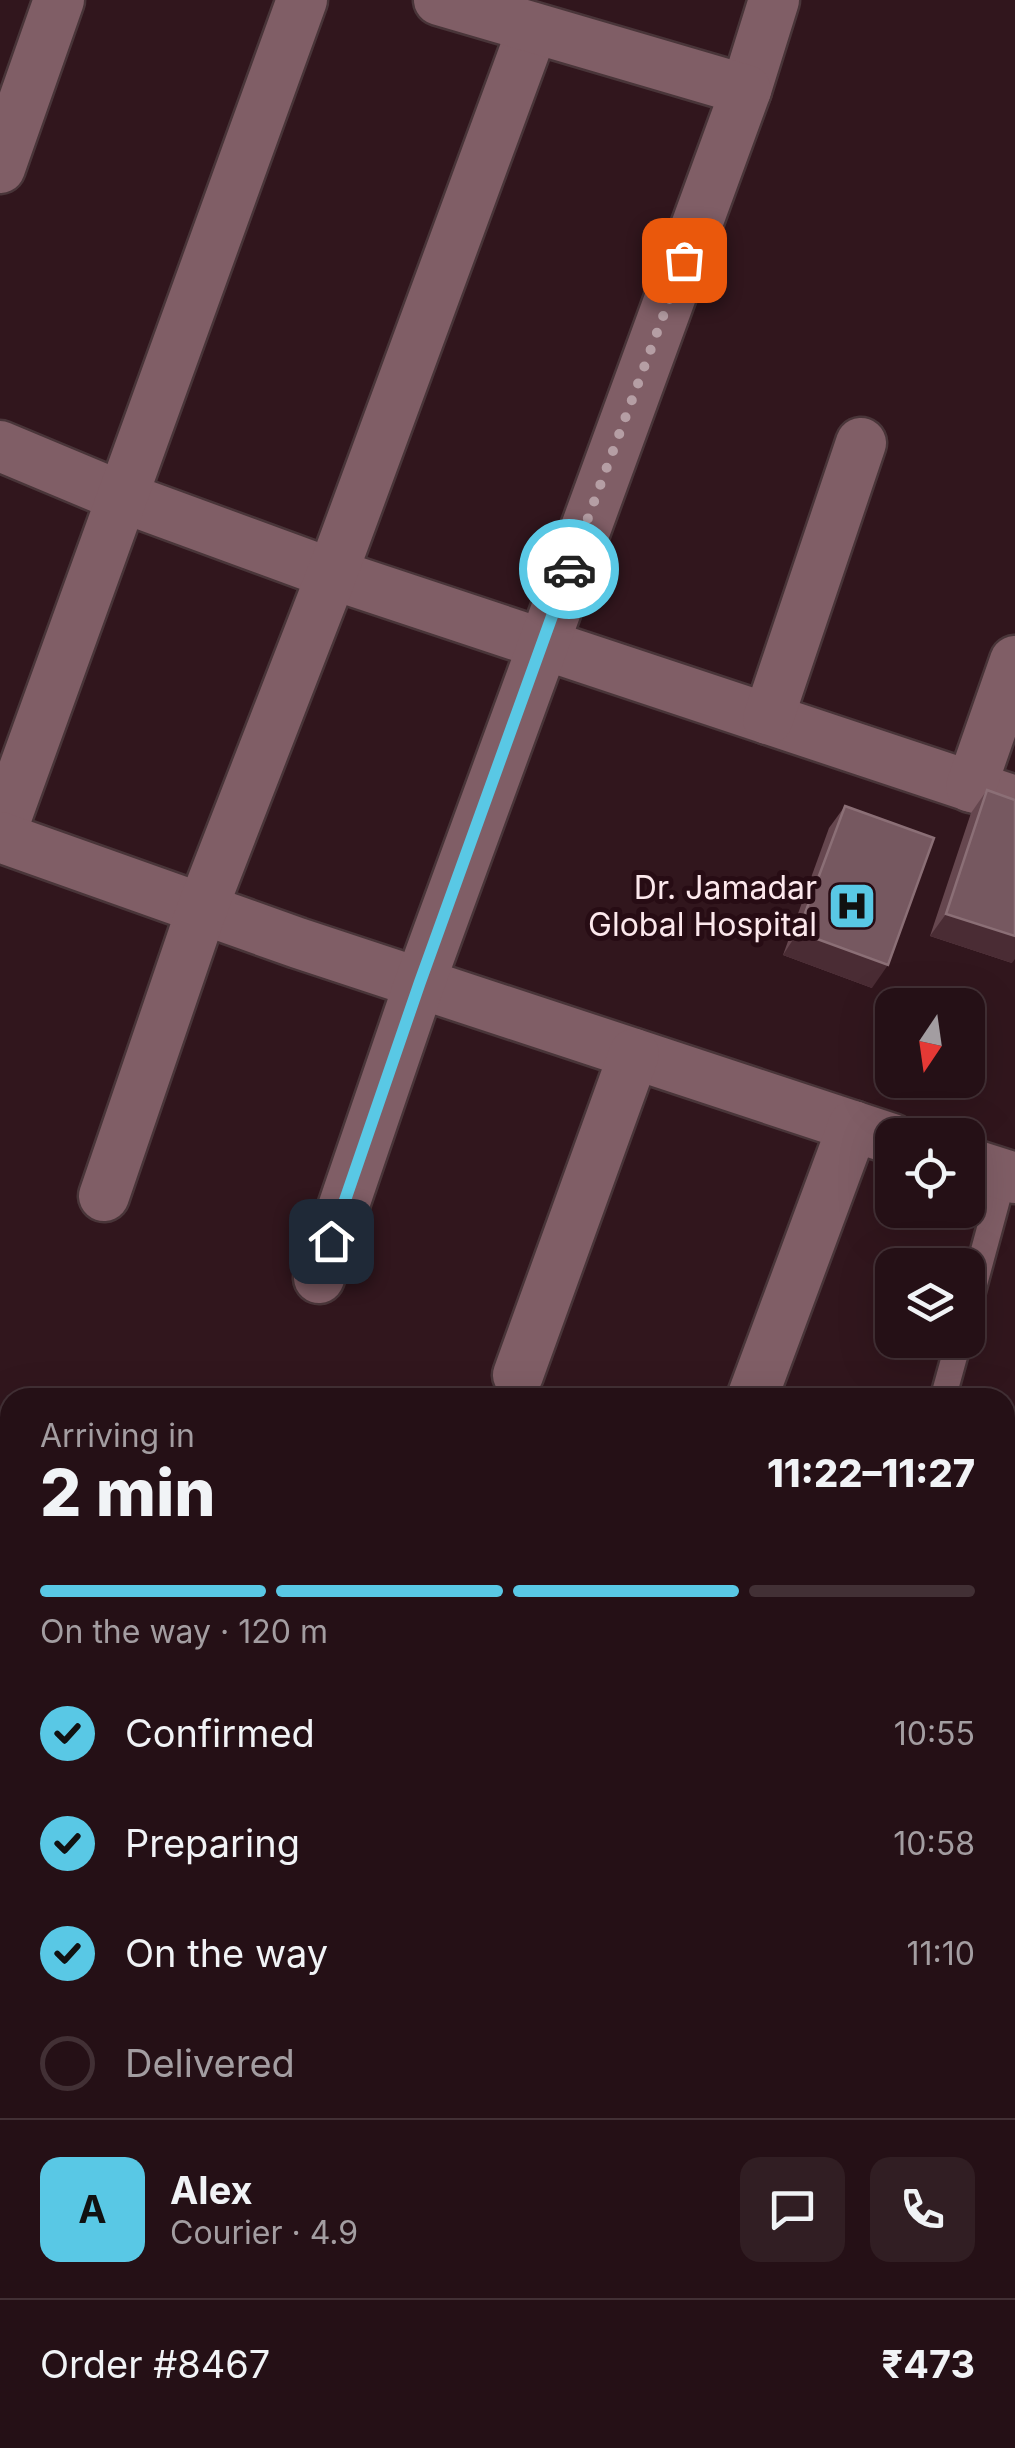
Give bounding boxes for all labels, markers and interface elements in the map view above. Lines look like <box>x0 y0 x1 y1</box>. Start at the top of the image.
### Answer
pin <box>642 218 727 303</box>
icon: bag <box>657 233 712 288</box>
courier <box>519 519 619 619</box>
icon: car <box>542 542 597 597</box>
place label: Dr. Jamadar Global Hospital <box>588 868 817 944</box>
hospital icon: Dr. Jamadar Global Hospital <box>826 880 878 932</box>
north arrow <box>875 988 985 1098</box>
map controls <box>875 988 985 1358</box>
button: locate <box>875 1118 985 1228</box>
pin <box>289 1199 374 1284</box>
icon: home <box>304 1214 359 1269</box>
button: layers <box>875 1248 985 1358</box>
text: Arriving in <box>40 1416 195 1455</box>
text: 11:22–11:27 <box>767 1450 975 1496</box>
text: 2 min <box>40 1453 216 1532</box>
text: On the way · 120 m <box>40 1612 328 1651</box>
icon: check <box>40 1706 95 1761</box>
text: Confirmed <box>125 1710 315 1756</box>
text: 10:55 <box>894 1714 975 1753</box>
icon: check <box>40 1816 95 1871</box>
text: Preparing <box>125 1820 300 1866</box>
text: 10:58 <box>893 1824 975 1863</box>
icon: check <box>40 1926 95 1981</box>
text: On the way <box>125 1930 328 1976</box>
text: 11:10 <box>907 1934 975 1973</box>
text: Delivered <box>125 2040 295 2086</box>
button: chat <box>740 2157 845 2262</box>
button: phone <box>870 2157 975 2262</box>
text: Alex <box>170 2167 253 2213</box>
text: A <box>78 2186 107 2232</box>
text: Courier · 4.9 <box>170 2213 358 2252</box>
text: Order #8467 <box>40 2341 270 2387</box>
text: ₹473 <box>882 2341 975 2387</box>

